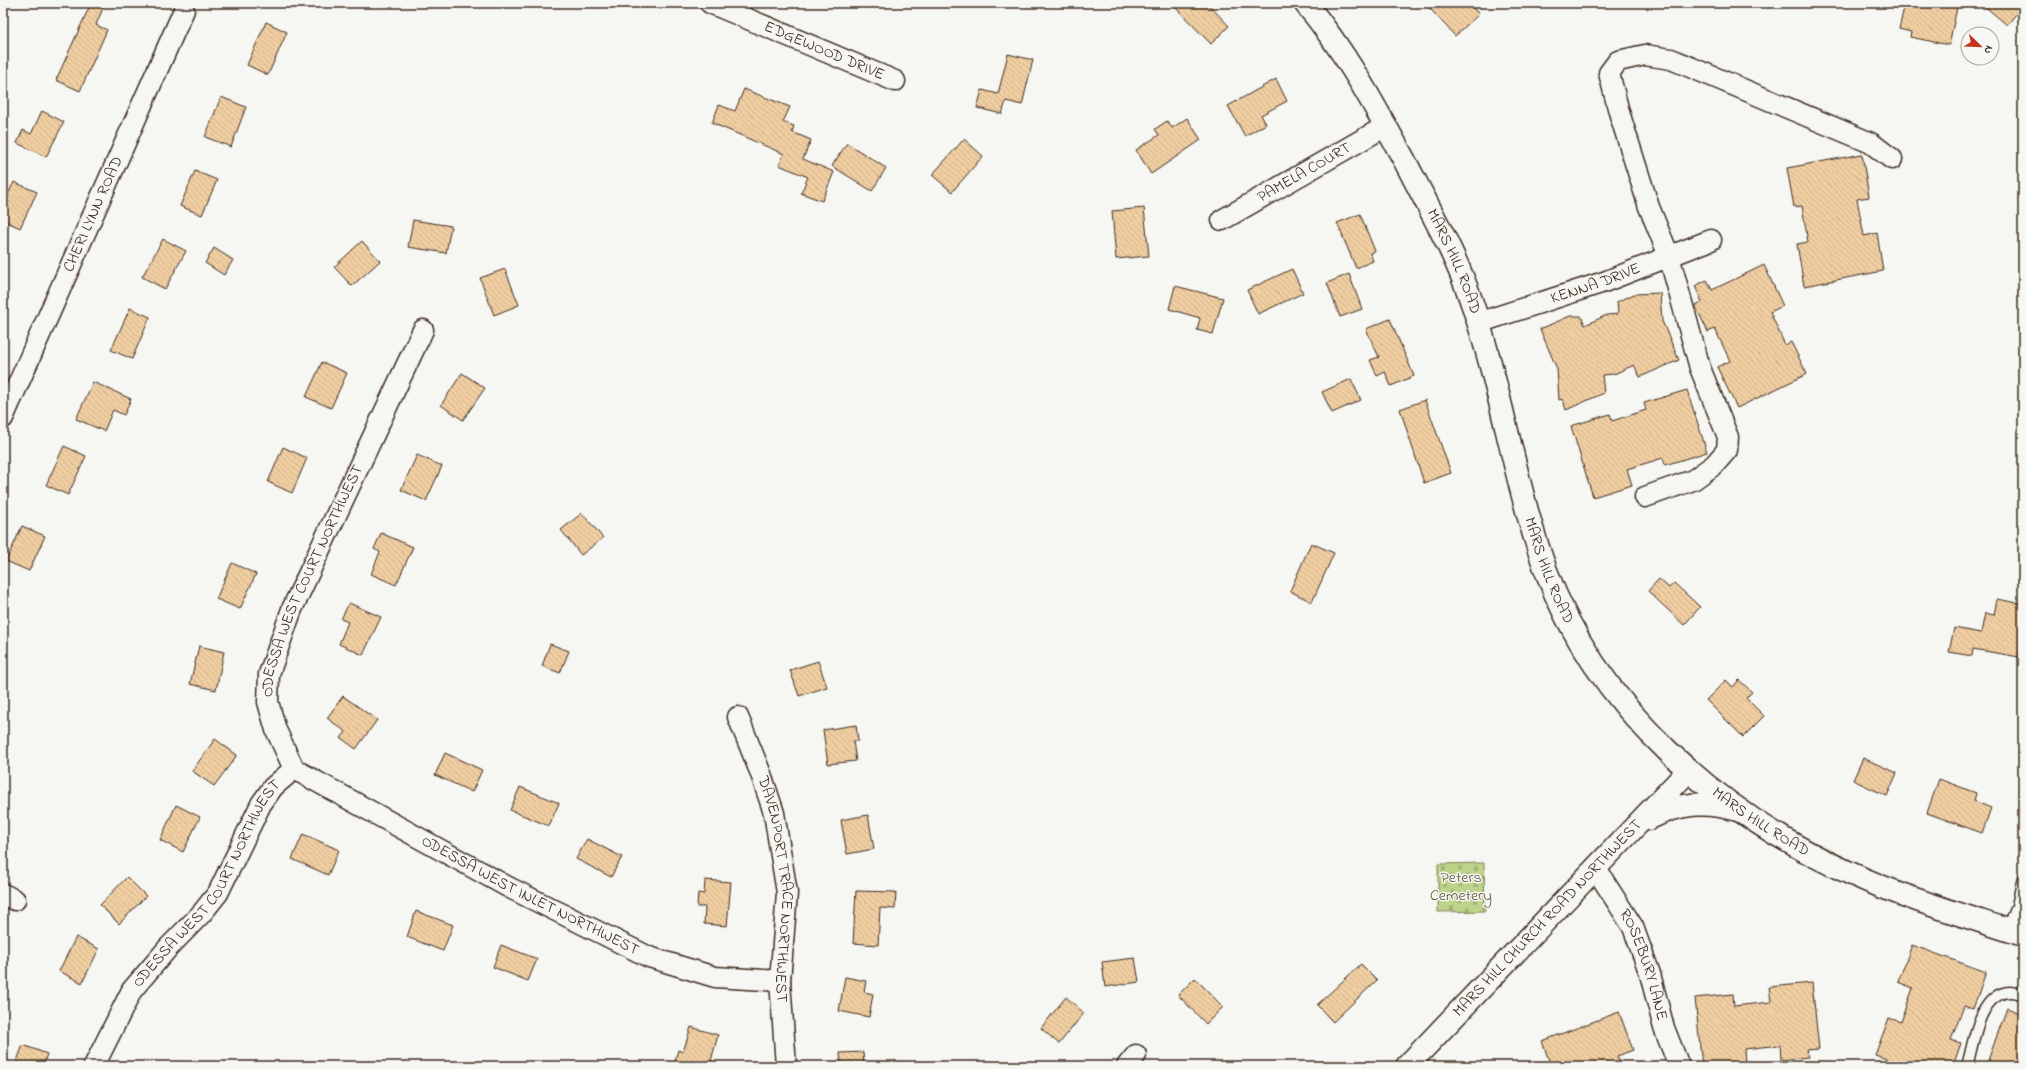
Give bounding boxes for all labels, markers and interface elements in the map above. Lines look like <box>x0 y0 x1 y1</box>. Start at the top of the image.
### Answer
street label: EDGEWOOD DRIVE <box>760 15 888 87</box>
north arrow <box>1960 26 2000 66</box>
text: N <box>1979 43 1997 56</box>
street label: PAMELA COURT <box>1253 136 1356 209</box>
street label: CHERI LYNN ROAD <box>57 152 130 276</box>
street label: MARS HILL ROAD <box>1420 205 1487 317</box>
street label: KENNA DRIVE <box>1548 257 1644 311</box>
street label: ODESSA WEST COURT NORTHWEST <box>256 461 370 698</box>
street label: MARS HILL ROAD <box>1517 514 1580 628</box>
street label: DAVENPORT TRACE NORTHWEST <box>750 772 799 1004</box>
street label: ODESSA WEST COURT NORTHWEST <box>127 774 286 993</box>
street label: MARS HILL ROAD <box>1706 781 1814 863</box>
street label: MARS HILL CHURCH ROAD NORTHWEST <box>1447 814 1648 1023</box>
street label: ODESSA WEST INLET NORTHWEST <box>417 829 643 962</box>
park label: Peters Cemetery <box>1430 866 1492 908</box>
street label: ROSEBURY LANE <box>1613 904 1674 1023</box>

